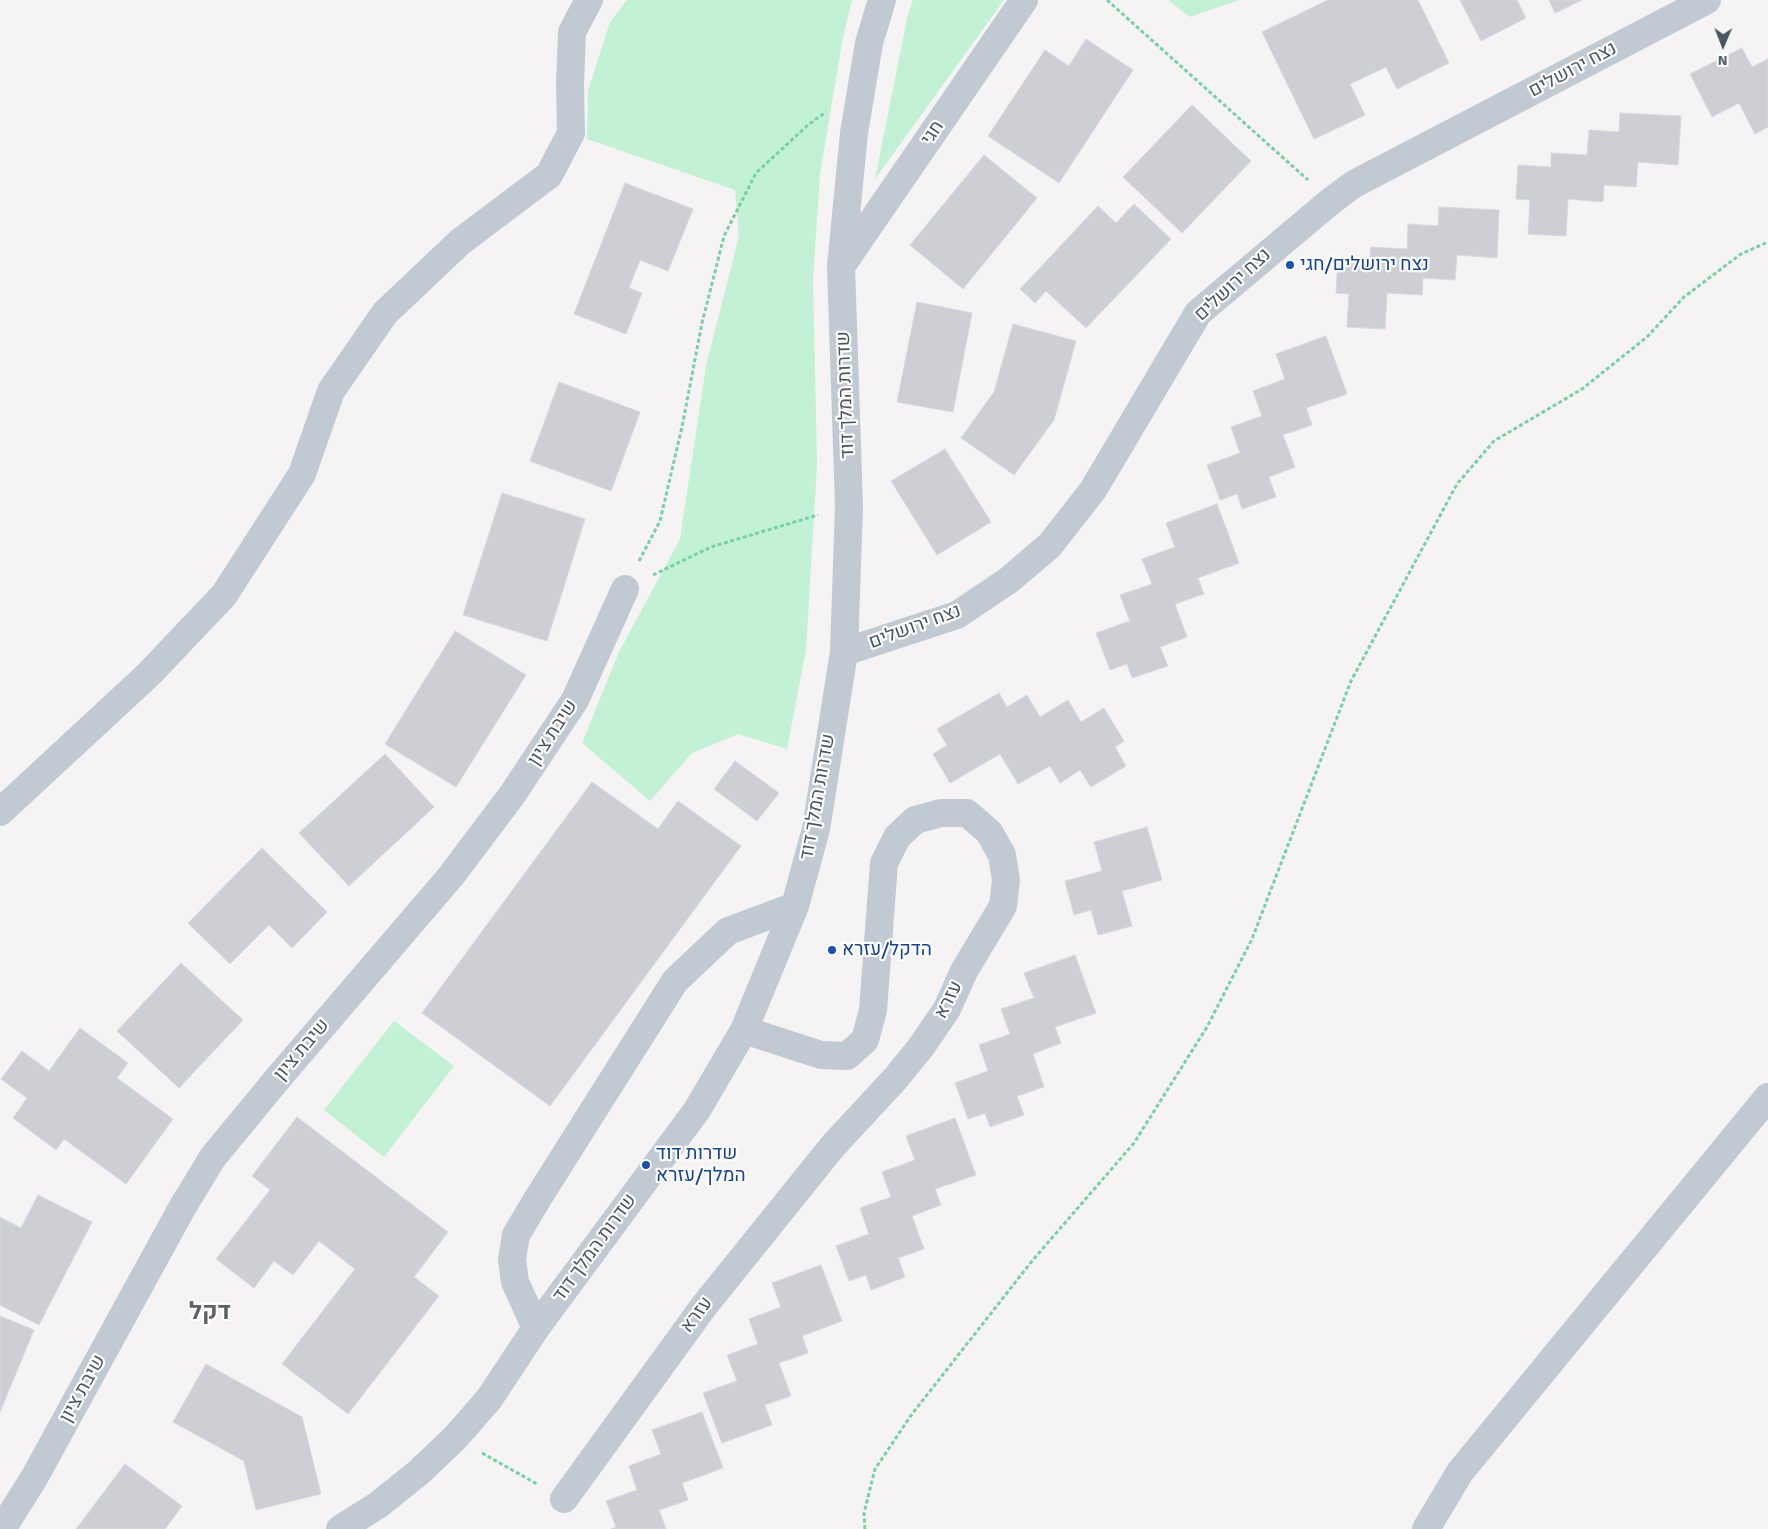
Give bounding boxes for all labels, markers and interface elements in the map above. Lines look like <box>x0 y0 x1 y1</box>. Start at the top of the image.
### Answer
north arrow <box>1698 20 1748 70</box>
street label: נצח ירושלים <box>1525 37 1621 103</box>
text: N <box>1718 52 1728 69</box>
street label: חגי <box>917 116 949 150</box>
street label: נצח ירושלים <box>1190 244 1276 326</box>
place label: נצח ירושלים/חגי <box>1300 254 1429 276</box>
marker: נצח ירושלים/חגי <box>1284 259 1296 271</box>
street label: שדרות המלך דוד <box>832 331 860 459</box>
street label: נצח ירושלים <box>866 600 964 654</box>
street label: שיבת ציון <box>523 696 583 770</box>
street label: שדרות המלך דוד <box>796 732 840 862</box>
place label: הדקל/עזרא <box>842 939 932 961</box>
marker: הדקל/עזרא <box>826 944 838 956</box>
street label: עזרא <box>930 977 968 1023</box>
street label: שיבת ציון <box>269 1014 335 1086</box>
place label: שדרות דוד המלך/עזרא <box>656 1143 746 1187</box>
marker: שדרות דוד המלך/עזרא <box>640 1159 652 1171</box>
street label: שדרות המלך דוד <box>548 1190 642 1306</box>
street label: עזרא <box>676 1292 718 1338</box>
district label: דקל <box>189 1299 231 1327</box>
street label: שיבת ציון <box>55 1351 111 1427</box>

